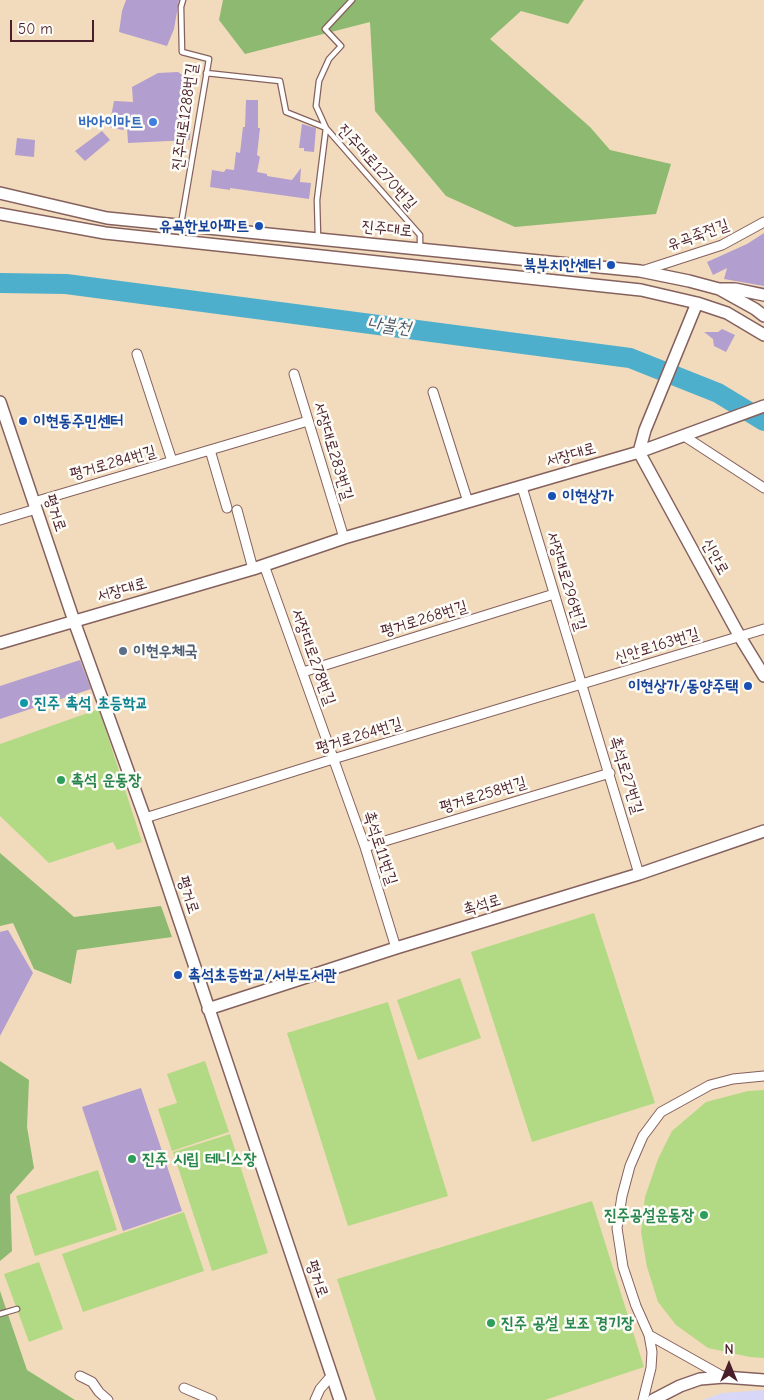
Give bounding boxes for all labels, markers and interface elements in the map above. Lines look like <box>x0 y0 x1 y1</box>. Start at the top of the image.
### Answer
scale bar <box>12 10 96 42</box>
text: 50 m <box>18 20 53 38</box>
street label: 진주대로1288번길 <box>168 62 202 172</box>
place label: 바아이마트 <box>79 112 143 132</box>
marker: 바아이마트 <box>147 116 159 128</box>
street label: 진주대로1270번길 <box>333 120 421 214</box>
street label: 유곡죽전길 <box>664 215 732 255</box>
place label: 유곡한보아파트 <box>159 216 249 236</box>
street label: 진주대로 <box>360 217 414 241</box>
marker: 유곡한보아파트 <box>253 220 265 232</box>
place label: 북부치안센터 <box>524 255 601 275</box>
marker: 북부치안센터 <box>605 259 617 271</box>
water label: 나불천 <box>366 312 412 340</box>
street label: 서장대로283번길 <box>309 399 357 503</box>
place label: 이현동주민센터 <box>33 411 123 431</box>
marker: 이현동주민센터 <box>17 415 29 427</box>
street label: 서장대로 <box>544 439 598 471</box>
street label: 평거로284번길 <box>68 442 158 484</box>
place label: 이현상가 <box>562 486 614 506</box>
marker: 이현상가 <box>546 490 558 502</box>
street label: 평거로 <box>40 492 70 534</box>
street label: 서장대로296번길 <box>542 529 590 633</box>
street label: 신안로 <box>697 535 733 579</box>
street label: 서장대로 <box>95 574 149 606</box>
street label: 평거로268번길 <box>378 597 470 641</box>
street label: 서장대로278번길 <box>287 606 339 708</box>
street label: 신안로163번길 <box>612 624 702 668</box>
place label: 이현우체국 <box>133 641 197 661</box>
marker: 이현우체국 <box>117 645 129 657</box>
place label: 이현상가/동양주택 <box>628 676 738 696</box>
marker: 이현상가/동양주택 <box>742 680 754 692</box>
place label: 진주 촉석 초등학교 <box>34 693 148 713</box>
marker: 진주 촉석 초등학교 <box>18 697 30 709</box>
street label: 평거로264번길 <box>314 714 404 758</box>
street label: 촉석로27번길 <box>605 734 647 816</box>
place label: 촉석 운동장 <box>71 770 141 790</box>
street label: 평거로258번길 <box>437 773 529 817</box>
marker: 촉석 운동장 <box>55 774 67 786</box>
street label: 촉석로11번길 <box>359 808 401 888</box>
street label: 평거로 <box>173 874 203 916</box>
street label: 촉석로 <box>461 890 503 920</box>
place label: 촉석초등학교/서부도서관 <box>188 965 337 985</box>
marker: 촉석초등학교/서부도서관 <box>172 969 184 981</box>
place label: 진주 시립 테니스장 <box>142 1149 256 1169</box>
marker: 진주 시립 테니스장 <box>126 1153 138 1165</box>
place label: 진주공설운동장 <box>604 1205 694 1225</box>
marker: 진주공설운동장 <box>698 1209 710 1221</box>
street label: 평거로 <box>302 1258 332 1300</box>
place label: 진주 공설 보조 경기장 <box>501 1313 634 1333</box>
marker: 진주 공설 보조 경기장 <box>485 1317 497 1329</box>
north arrow <box>704 1340 754 1390</box>
text: N <box>724 1341 734 1358</box>

